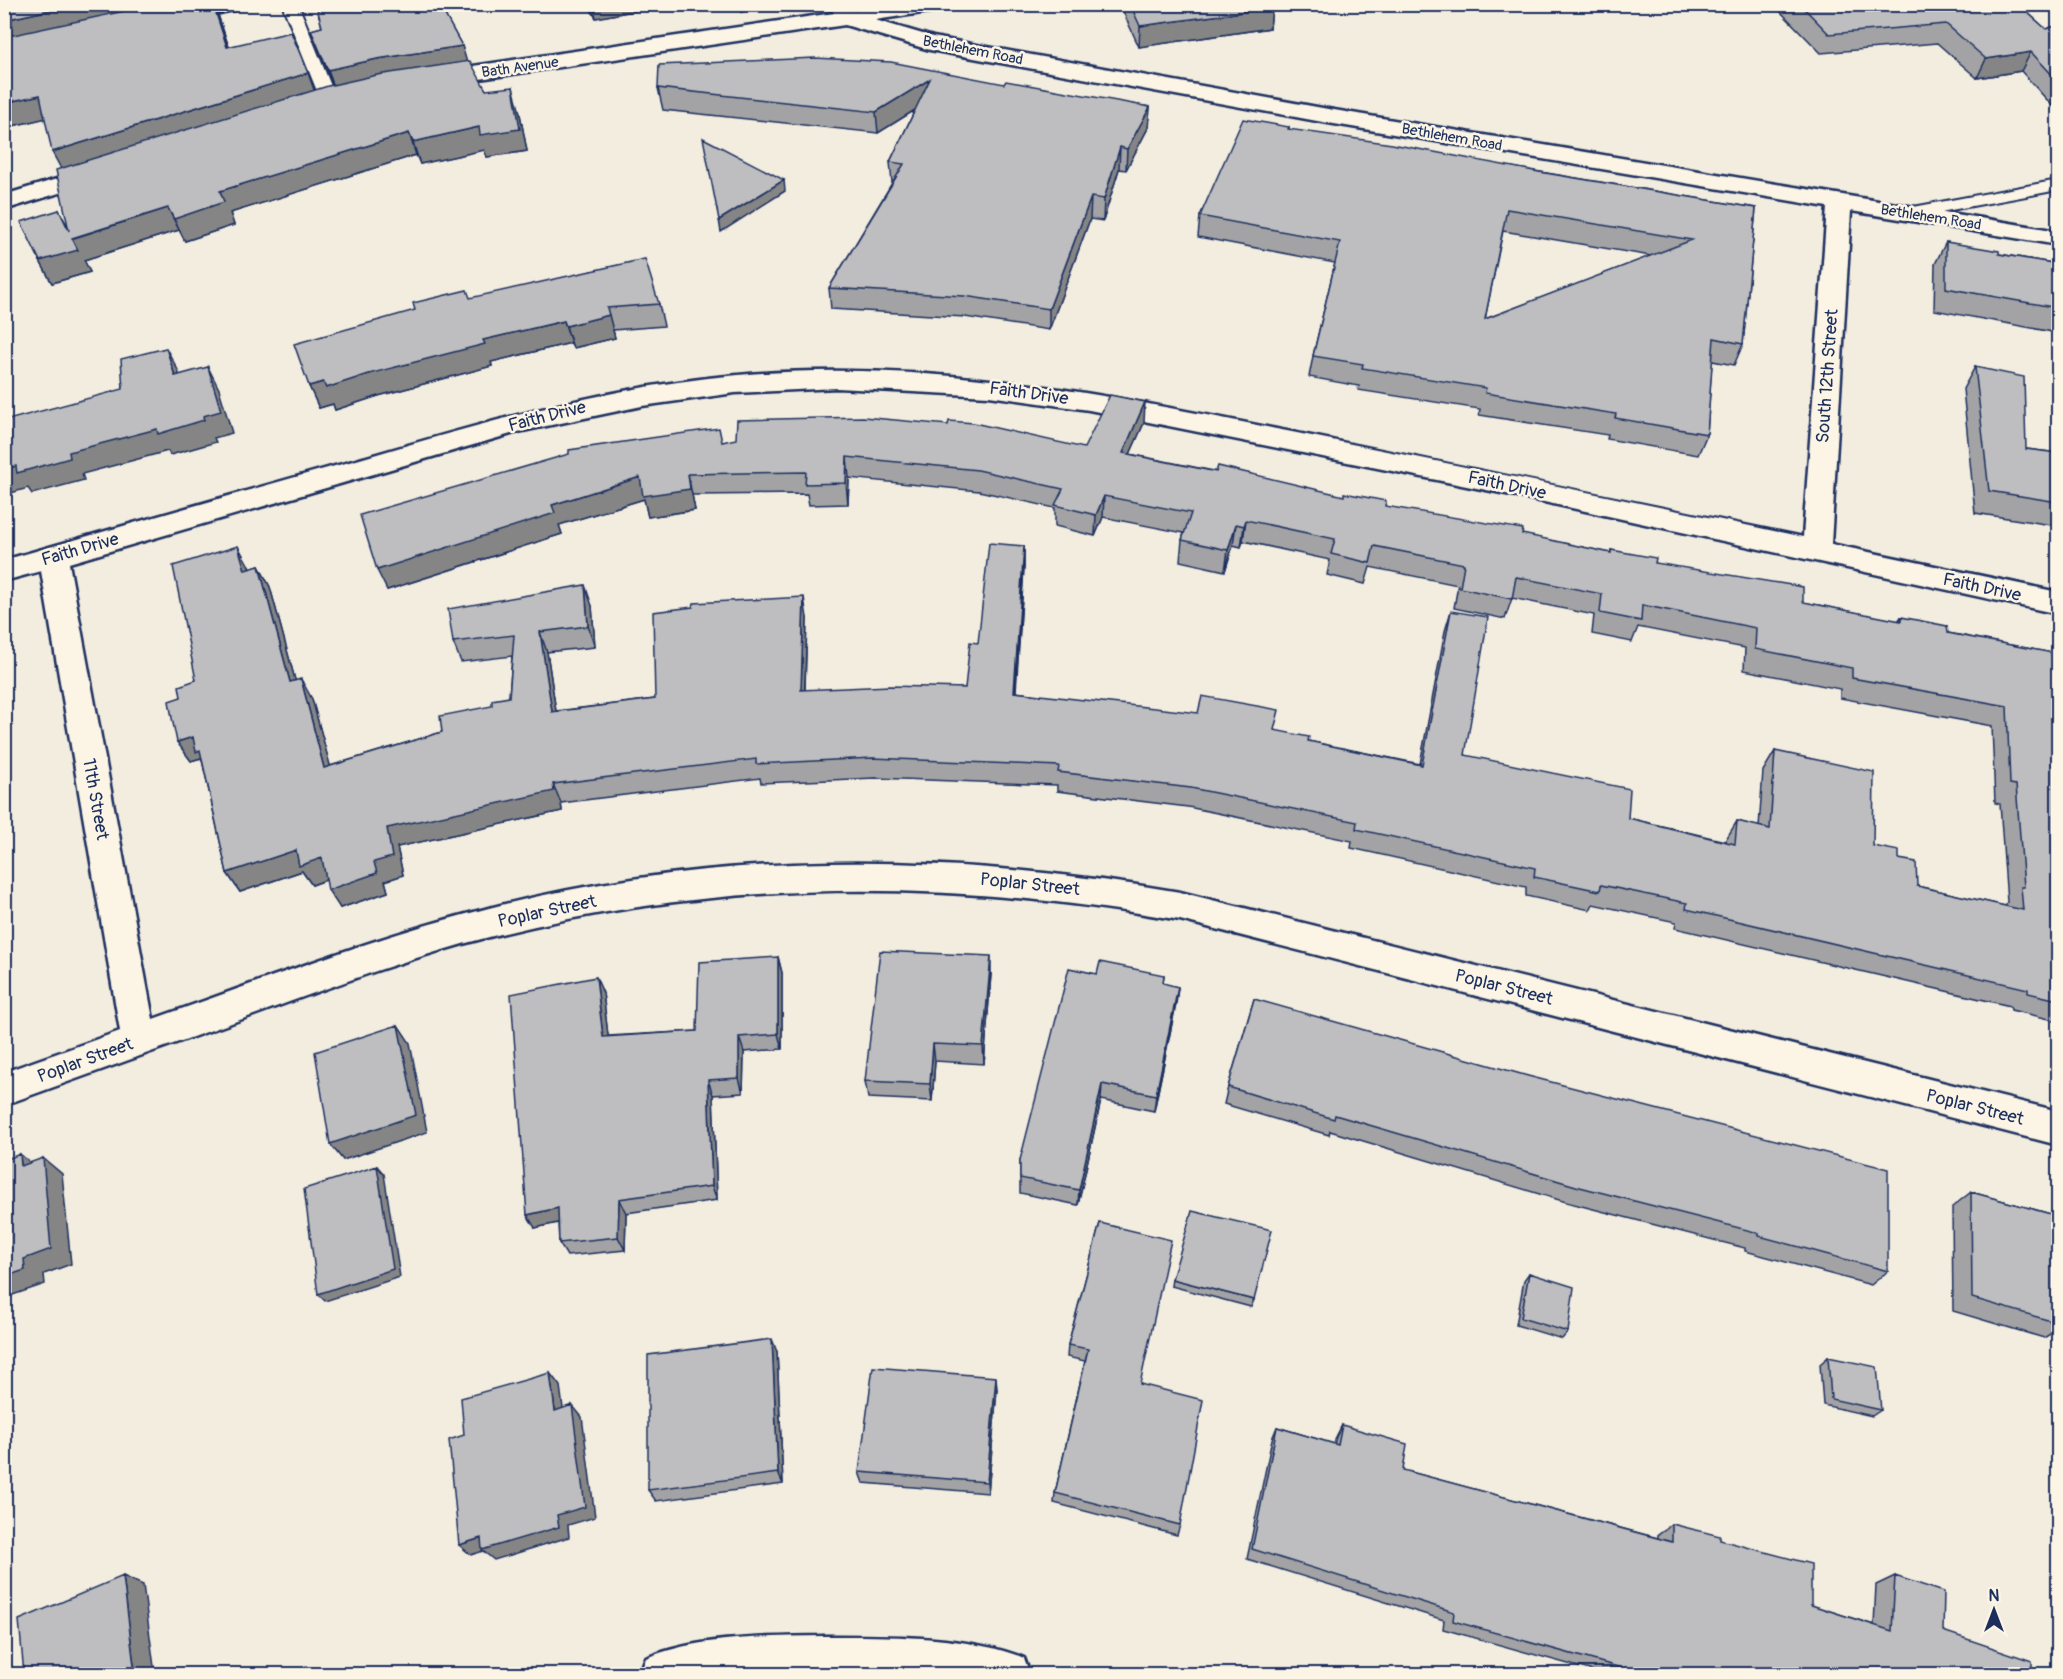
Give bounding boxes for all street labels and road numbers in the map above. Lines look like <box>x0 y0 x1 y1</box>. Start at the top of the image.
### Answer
street label: Bethlehem Road <box>921 31 1025 70</box>
street label: Bath Avenue <box>480 53 560 82</box>
street label: Bethlehem Road <box>1400 119 1504 156</box>
street label: Bethlehem Road <box>1879 200 1983 235</box>
street label: South 12th Street <box>1811 307 1844 444</box>
street label: Faith Drive <box>988 377 1070 410</box>
street label: Faith Drive <box>506 396 589 437</box>
street label: Faith Drive <box>1466 466 1548 505</box>
street label: Faith Drive <box>39 527 122 571</box>
street label: Faith Drive <box>1941 568 2023 607</box>
street label: 11th Street <box>77 756 114 842</box>
street label: Poplar Street <box>979 868 1082 901</box>
street label: Poplar Street <box>496 890 599 933</box>
street label: Poplar Street <box>1453 964 1556 1011</box>
street label: Poplar Street <box>34 1032 137 1088</box>
street label: Poplar Street <box>1924 1084 2027 1131</box>

